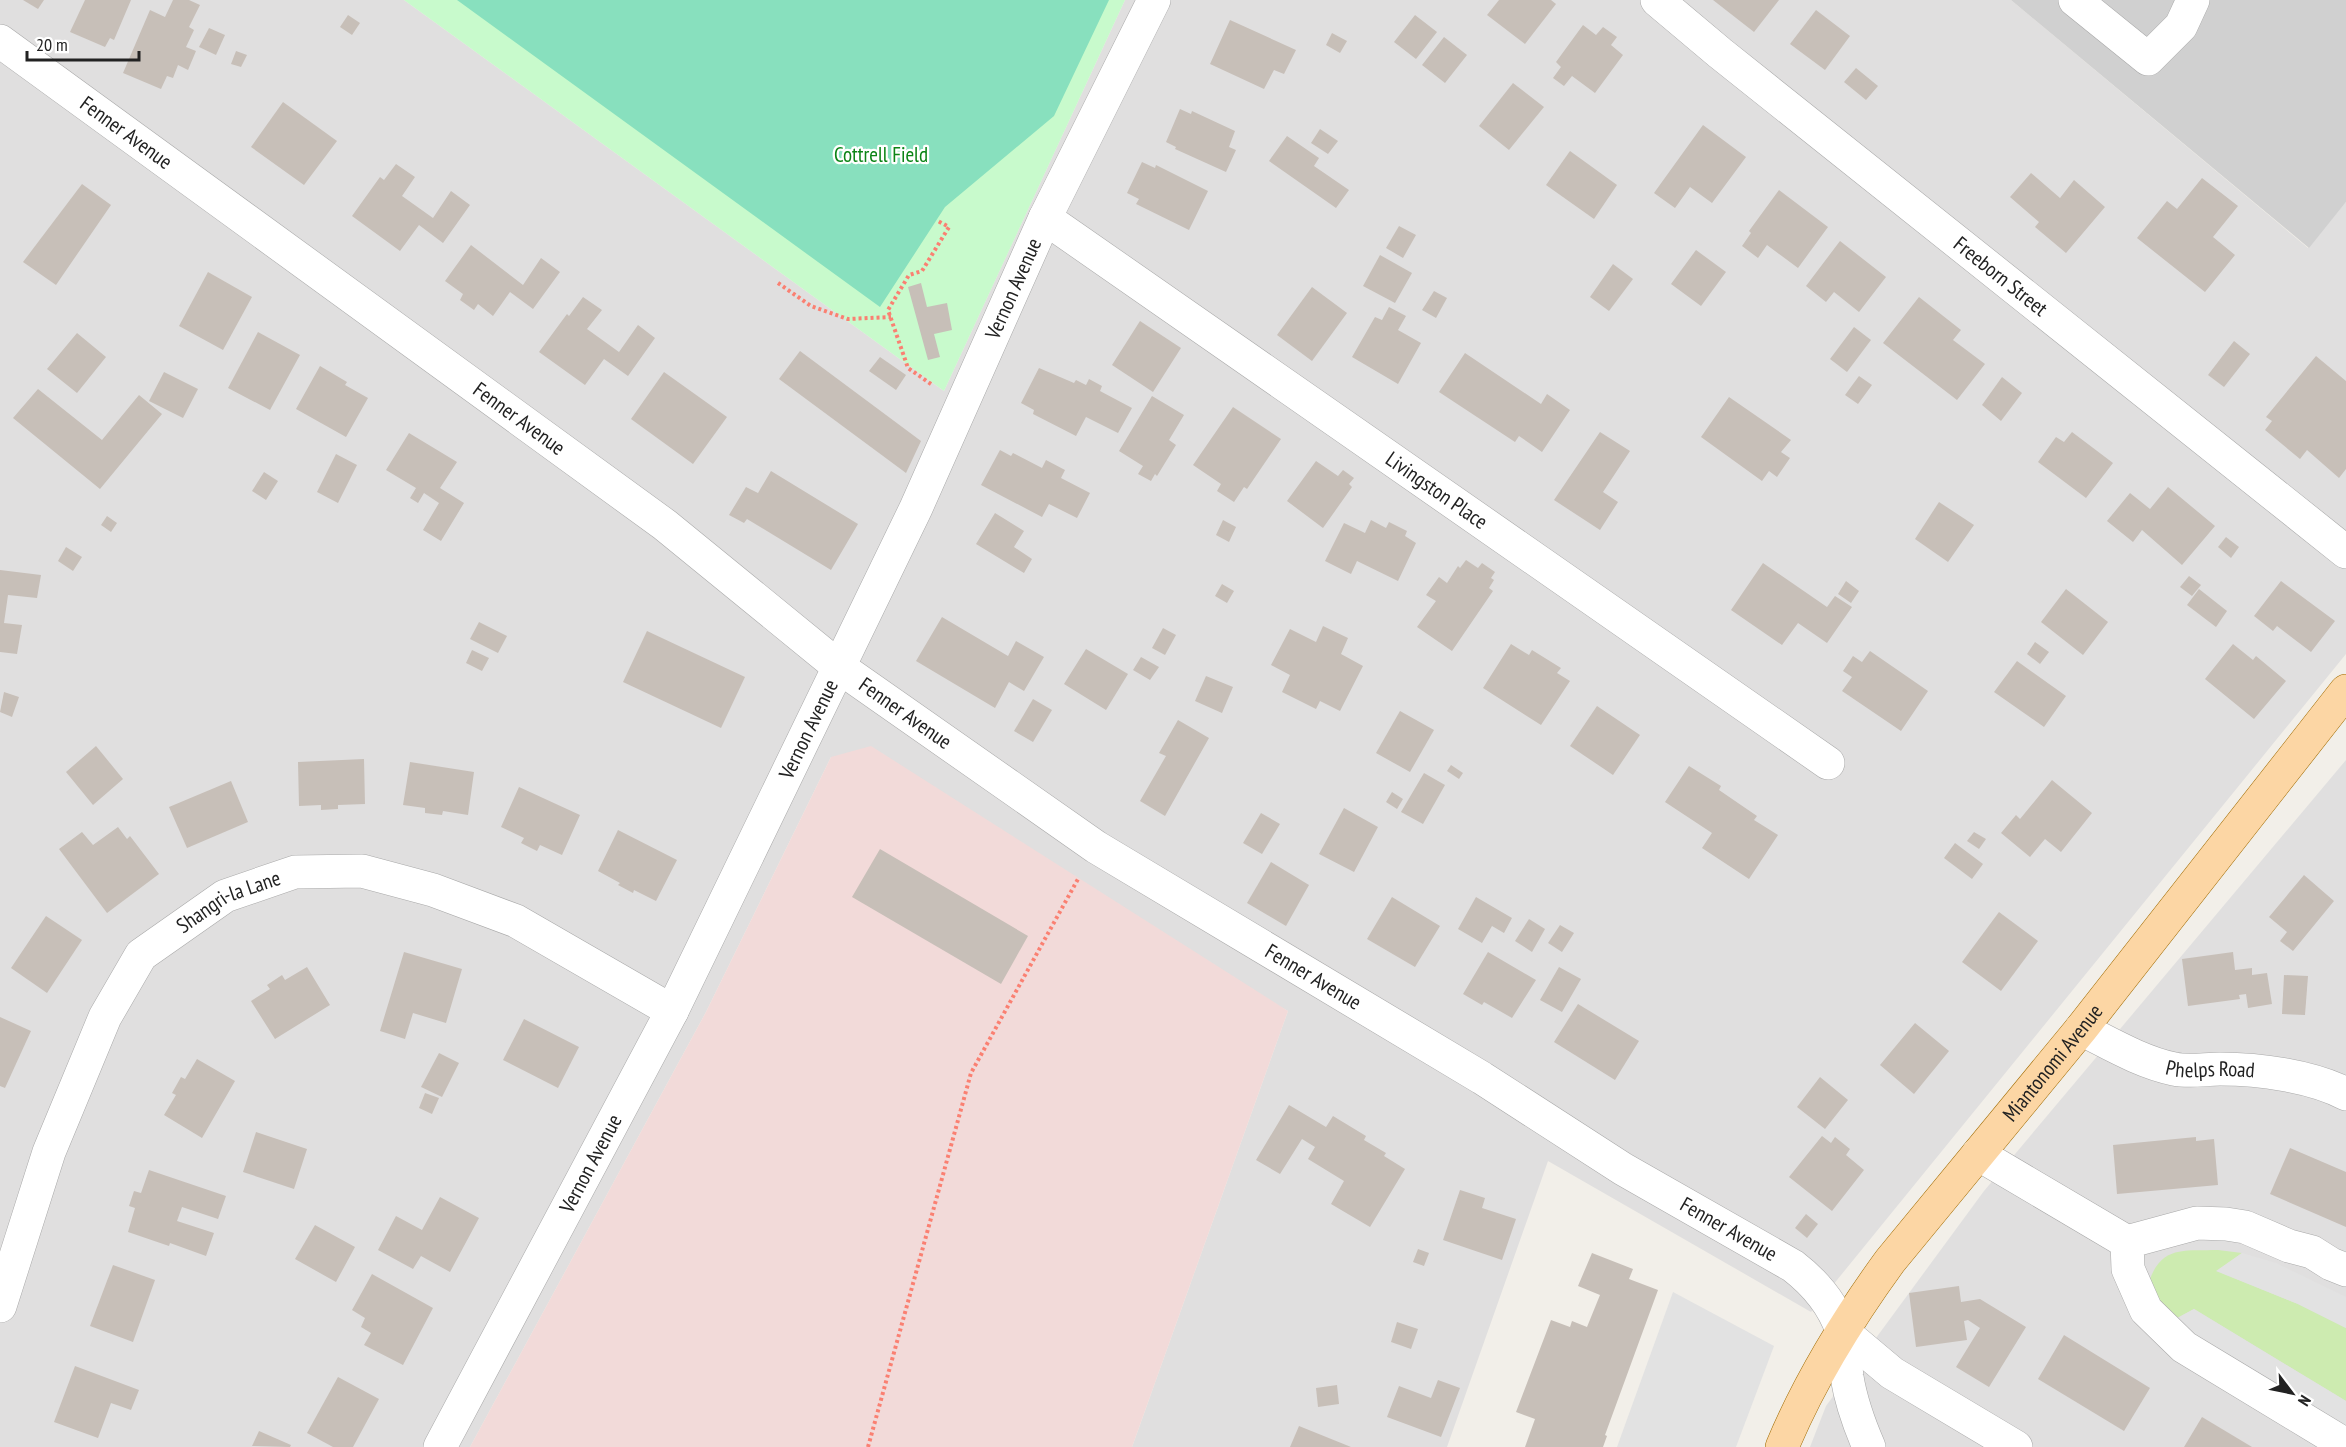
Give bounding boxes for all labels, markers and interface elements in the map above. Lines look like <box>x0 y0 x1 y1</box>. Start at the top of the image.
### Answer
scale bar <box>27 24 140 62</box>
text: 20 m <box>36 33 68 56</box>
street label: Fenner Avenue <box>75 90 178 175</box>
park label: Cottrell Field <box>834 141 928 168</box>
street label: Freeborn Street <box>1948 230 2053 322</box>
street label: Vernon Avenue <box>978 234 1047 344</box>
street label: Fenner Avenue <box>468 376 571 461</box>
street label: Livingston Place <box>1380 445 1493 535</box>
street label: Fenner Avenue <box>854 671 957 755</box>
street label: Vernon Avenue <box>772 675 844 784</box>
street label: Shangri-la Lane <box>171 864 284 939</box>
street label: Fenner Avenue <box>1260 937 1366 1016</box>
street label: Miantonomi Avenue <box>1996 998 2108 1127</box>
street label: Phelps Road <box>2163 1054 2256 1084</box>
street label: Vernon Avenue <box>553 1109 628 1218</box>
street label: Fenner Avenue <box>1675 1190 1782 1267</box>
north arrow <box>2262 1363 2322 1423</box>
text: N <box>2294 1392 2315 1410</box>

